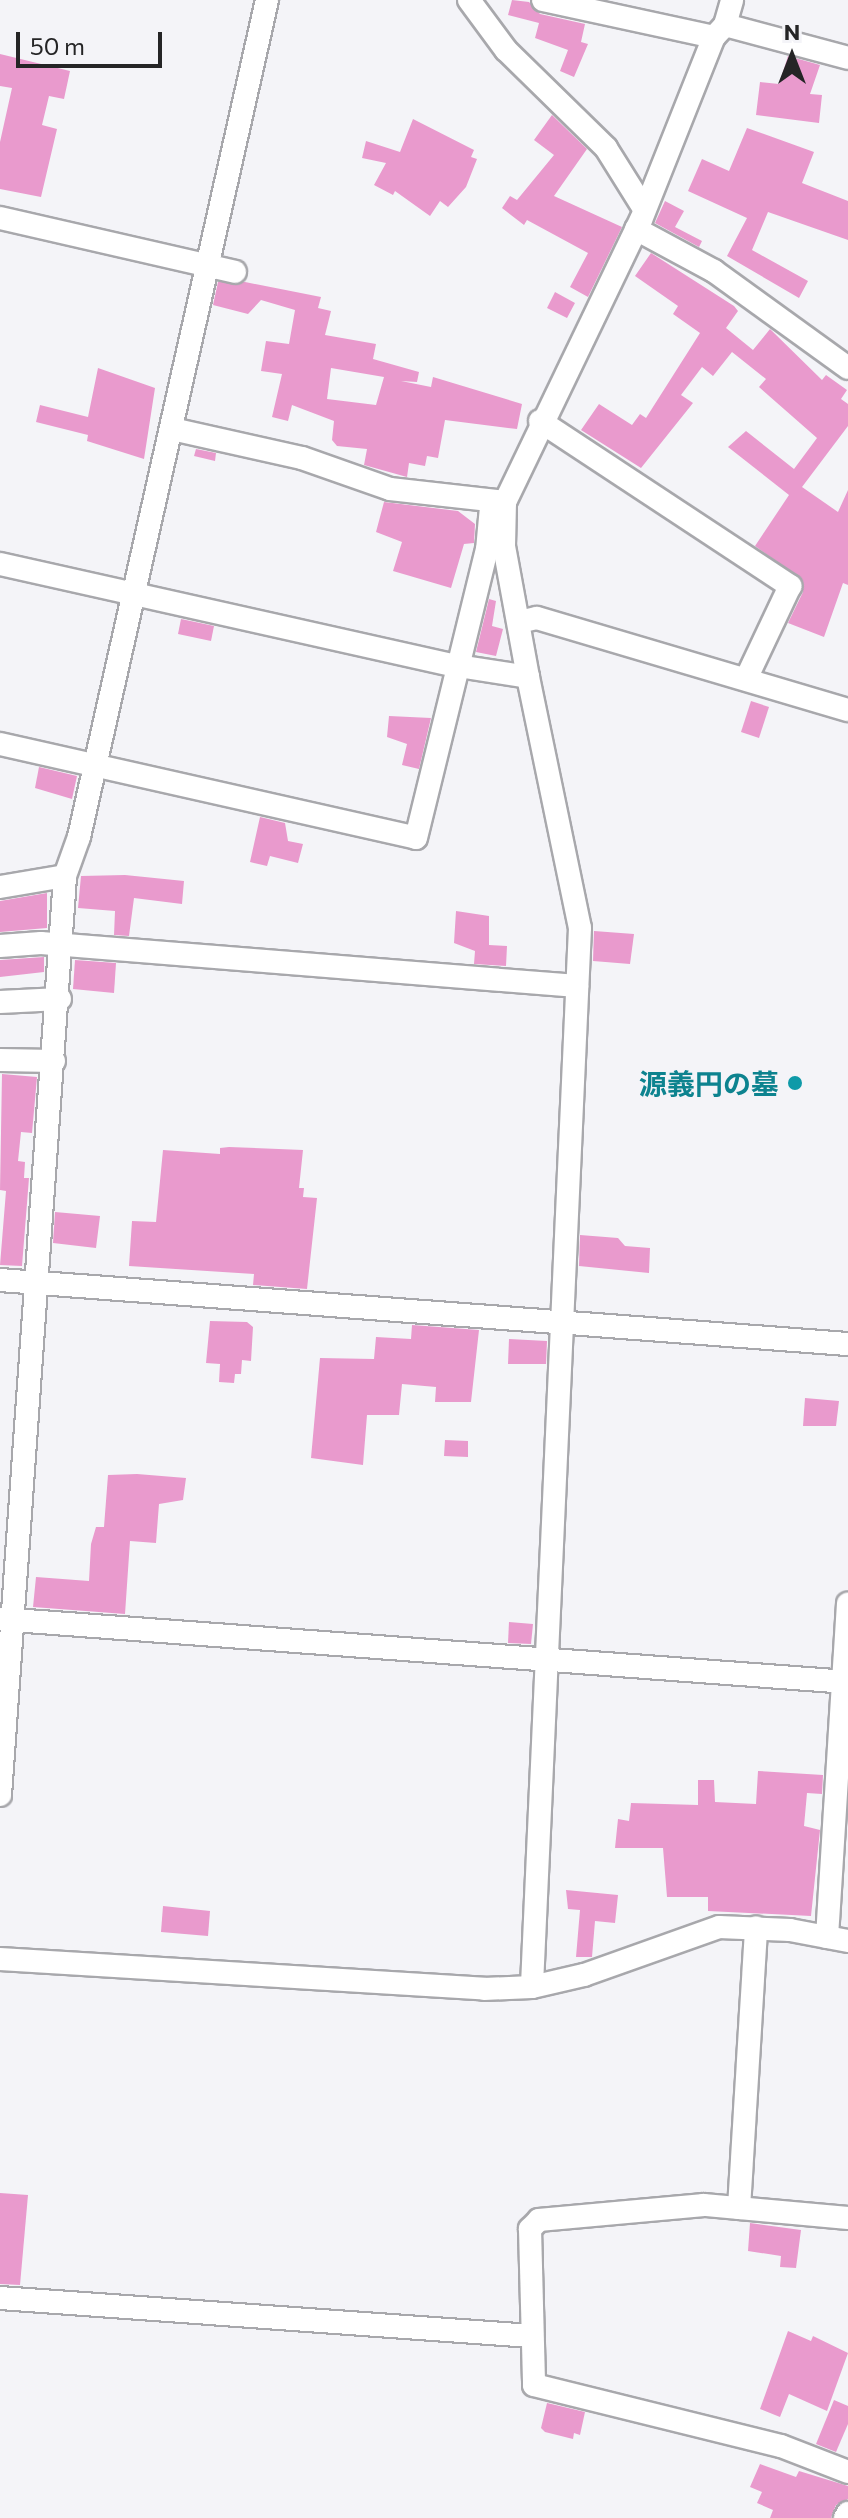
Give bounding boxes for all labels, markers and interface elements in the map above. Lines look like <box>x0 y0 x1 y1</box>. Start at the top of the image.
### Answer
scale bar <box>20 16 166 66</box>
north arrow <box>752 16 832 96</box>
text: N <box>784 18 800 45</box>
text: 50 m <box>30 31 85 60</box>
place label: 源義円の墓 <box>639 1066 779 1100</box>
marker: 源義円の墓 <box>786 1074 804 1092</box>

